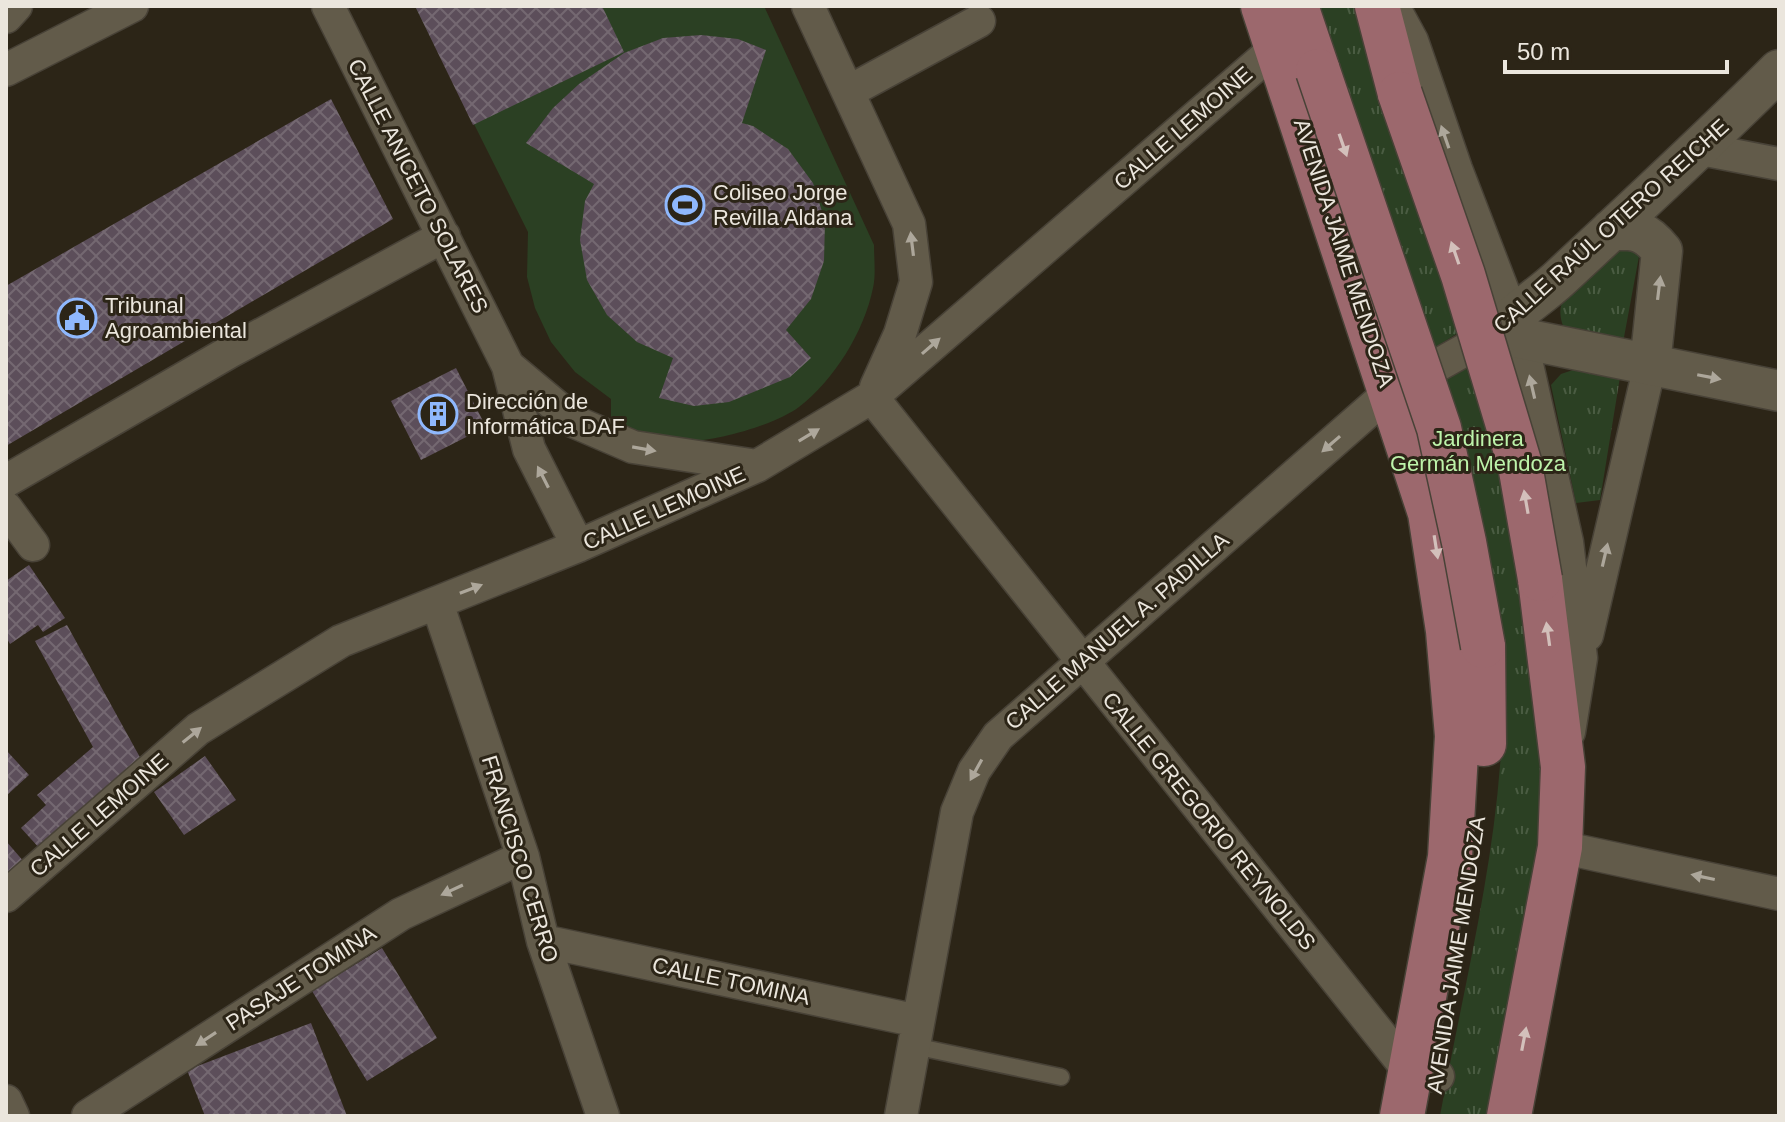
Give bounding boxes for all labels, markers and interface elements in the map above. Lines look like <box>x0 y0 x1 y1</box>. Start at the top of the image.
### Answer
scale bar <box>1505 24 1727 74</box>
text: 50 m <box>1517 38 1570 65</box>
street label: CALLE ANICETO SOLARES <box>343 55 493 317</box>
street label: CALLE LEMOINE <box>1109 61 1257 195</box>
street label: CALLE RAÚL OTERO REICHE <box>1488 114 1734 338</box>
street label: AVENIDA JAIME MENDOZA <box>1289 116 1399 391</box>
one-way arrow <box>1439 124 1451 148</box>
one-way arrow <box>1338 133 1350 157</box>
place label: Coliseo Jorge Revilla Aldana <box>713 180 853 230</box>
sports icon: Coliseo Jorge Revilla Aldana <box>664 184 706 226</box>
one-way arrow <box>905 231 918 256</box>
one-way arrow <box>1449 240 1461 264</box>
one-way arrow <box>1653 275 1666 300</box>
place label: Tribunal Agroambiental <box>105 293 247 343</box>
public building icon: Tribunal Agroambiental <box>56 297 98 339</box>
one-way arrow <box>920 338 940 355</box>
one-way arrow <box>1696 371 1721 384</box>
one-way arrow <box>1525 375 1538 400</box>
place label: Dirección de Informática DAF <box>466 389 625 439</box>
building icon: Dirección de Informática DAF <box>417 393 459 435</box>
park label: Jardinera Germán Mendoza <box>1390 426 1567 476</box>
one-way arrow <box>798 428 820 442</box>
one-way arrow <box>1322 434 1341 452</box>
one-way arrow <box>632 443 657 455</box>
street label: CALLE LEMOINE <box>579 461 749 555</box>
one-way arrow <box>536 465 549 488</box>
one-way arrow <box>1520 490 1532 515</box>
street label: CALLE MANUEL A. PADILLA <box>1000 527 1234 735</box>
one-way arrow <box>1430 535 1442 560</box>
one-way arrow <box>1599 542 1612 567</box>
one-way arrow <box>459 582 483 595</box>
one-way arrow <box>1541 621 1554 646</box>
street label: CALLE GREGORIO REYNOLDS <box>1097 687 1321 955</box>
one-way arrow <box>182 727 202 744</box>
street label: CALLE LEMOINE <box>25 748 173 882</box>
street label: FRANCISCO CERRO <box>477 752 563 966</box>
one-way arrow <box>969 759 983 781</box>
street label: AVENIDA JAIME MENDOZA <box>1422 814 1490 1096</box>
one-way arrow <box>1690 871 1715 883</box>
one-way arrow <box>440 883 464 897</box>
street label: PASAJE TOMINA <box>221 920 381 1036</box>
street label: CALLE TOMINA <box>650 952 812 1010</box>
one-way arrow <box>1518 1027 1530 1052</box>
one-way arrow <box>196 1032 217 1047</box>

